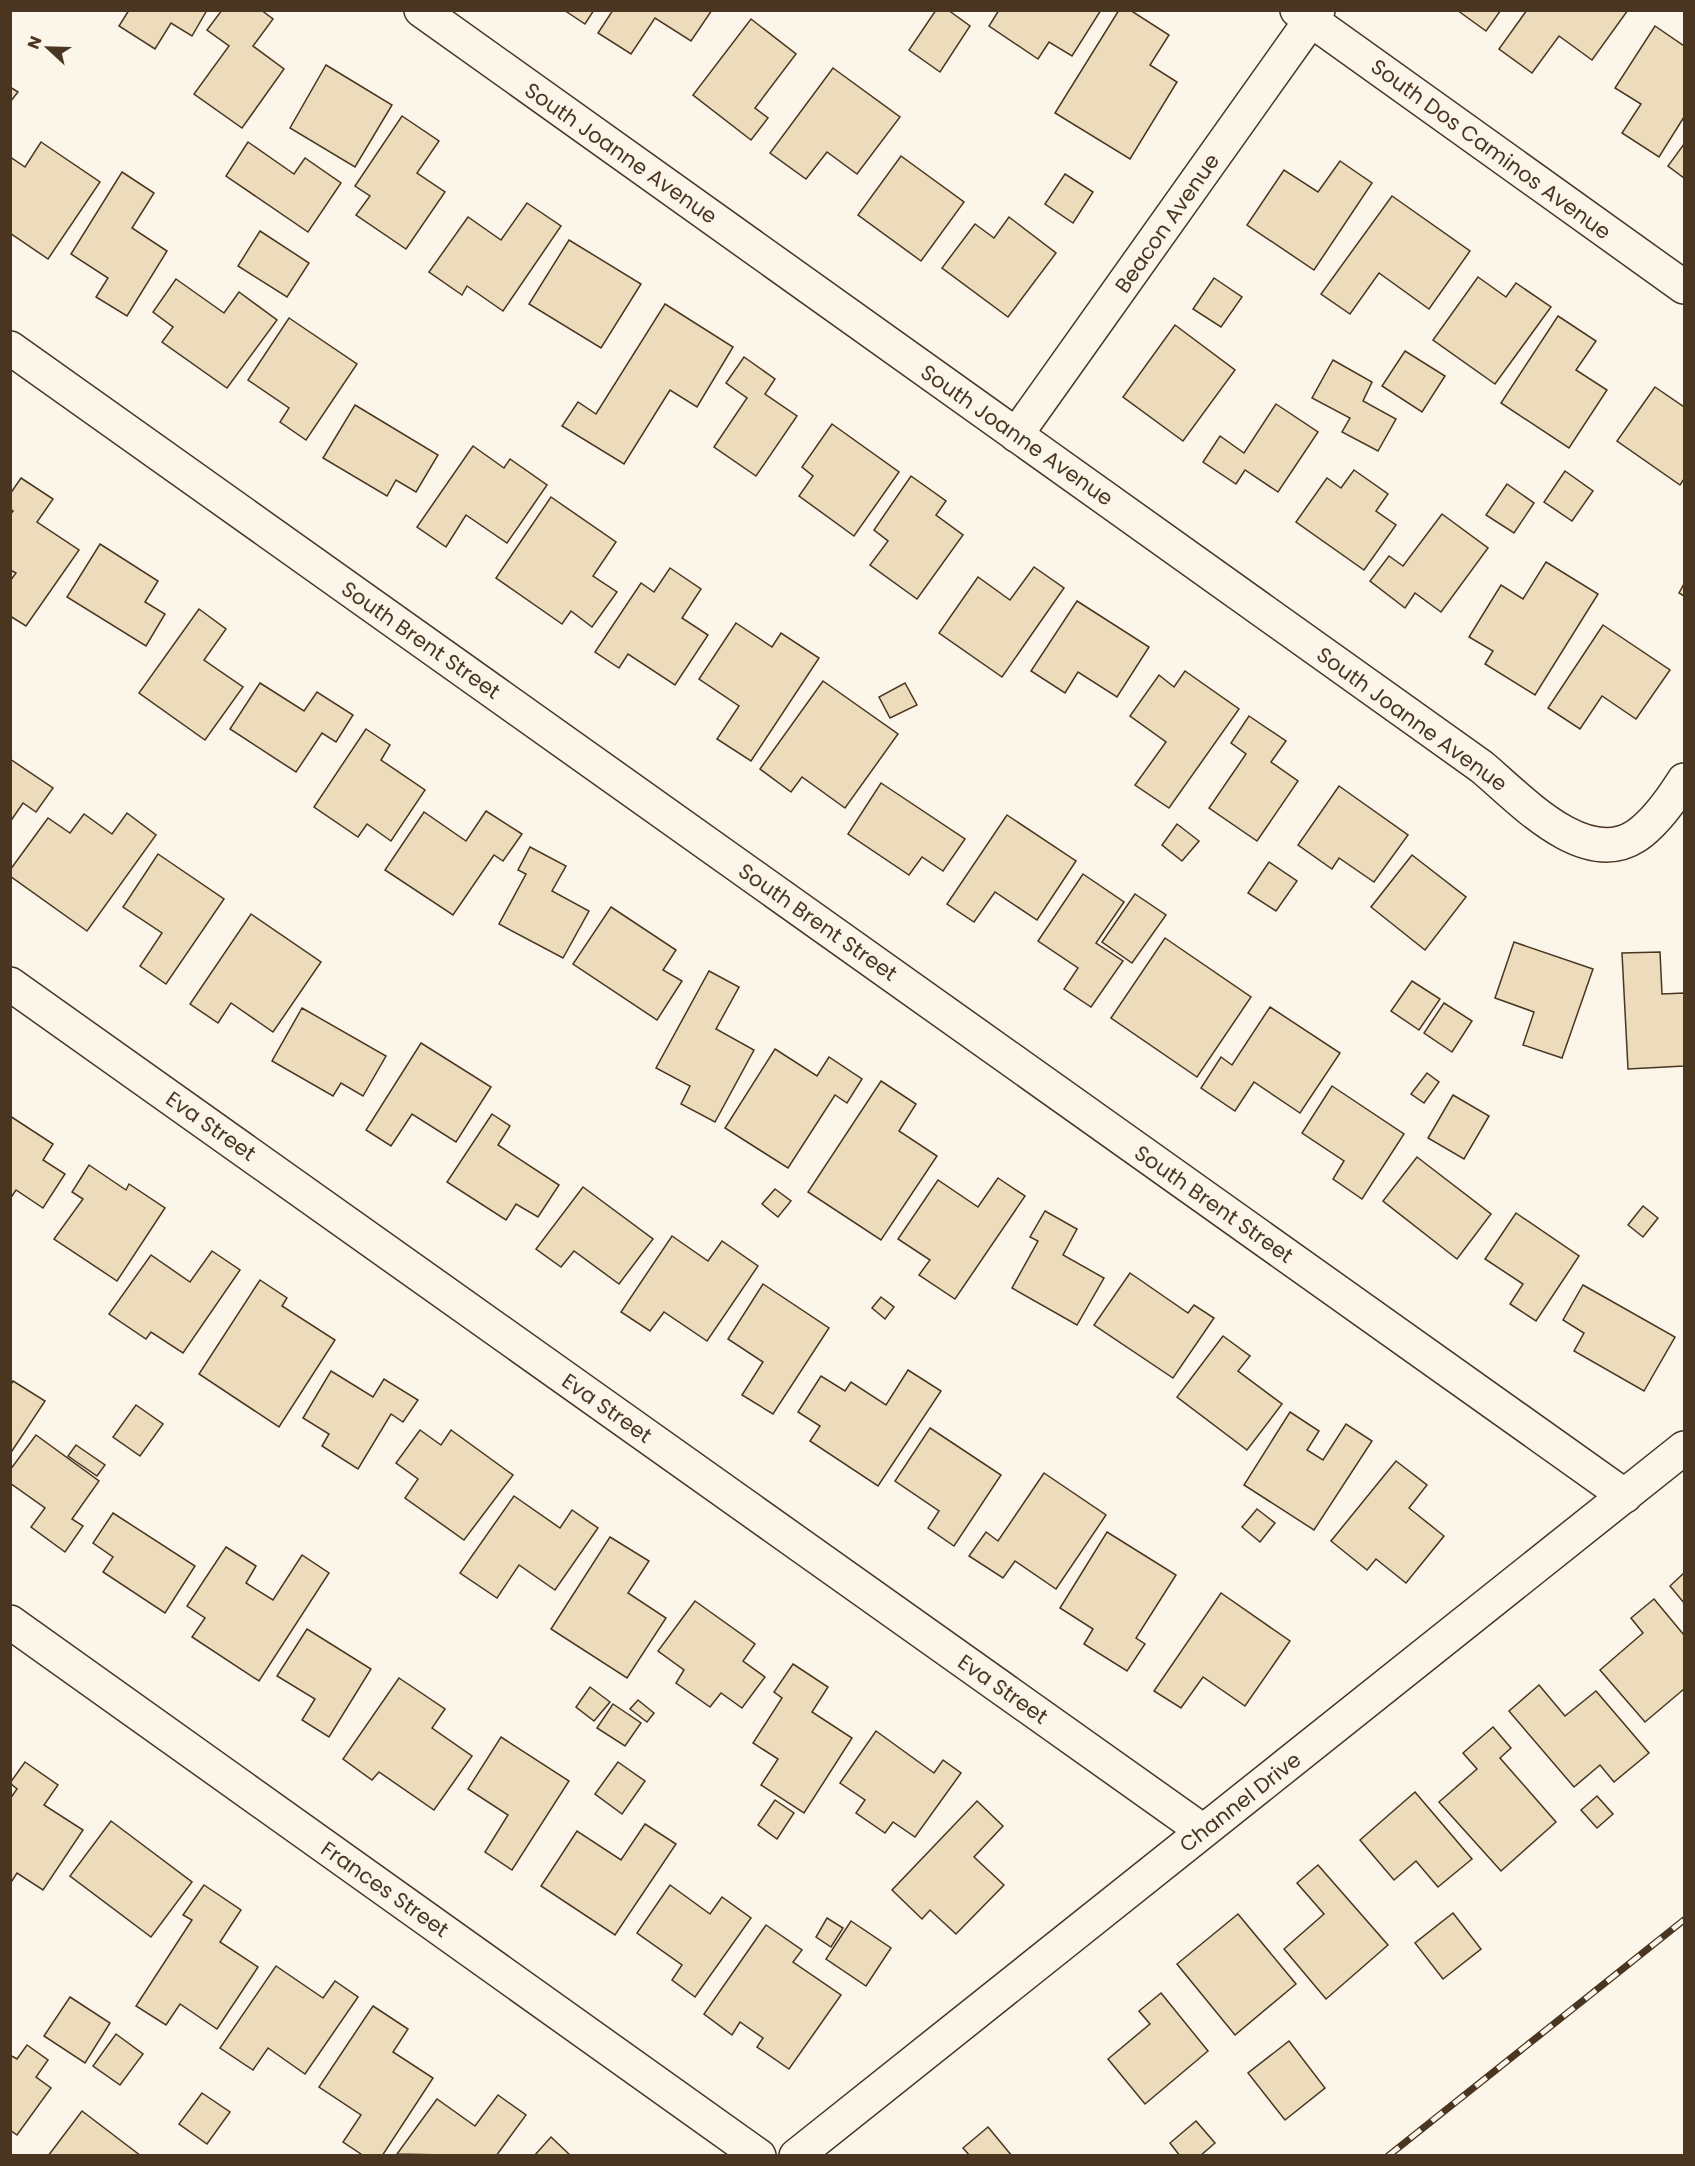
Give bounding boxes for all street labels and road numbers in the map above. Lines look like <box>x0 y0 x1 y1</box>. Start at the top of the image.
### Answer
street label: South Dos Caminos Avenue <box>1365 52 1617 246</box>
street label: South Joanne Avenue <box>519 75 723 231</box>
street label: Beacon Avenue <box>1108 147 1226 299</box>
street label: South Joanne Avenue <box>915 357 1119 513</box>
street label: South Brent Street <box>336 574 506 706</box>
street label: South Joanne Avenue <box>1311 640 1513 798</box>
street label: South Brent Street <box>733 856 903 988</box>
street label: Eva Street <box>160 1084 262 1168</box>
street label: South Brent Street <box>1129 1138 1299 1270</box>
street label: Eva Street <box>556 1366 658 1450</box>
street label: Eva Street <box>952 1647 1054 1731</box>
street label: Channel Drive <box>1173 1745 1307 1859</box>
street label: Frances Street <box>315 1834 455 1944</box>

